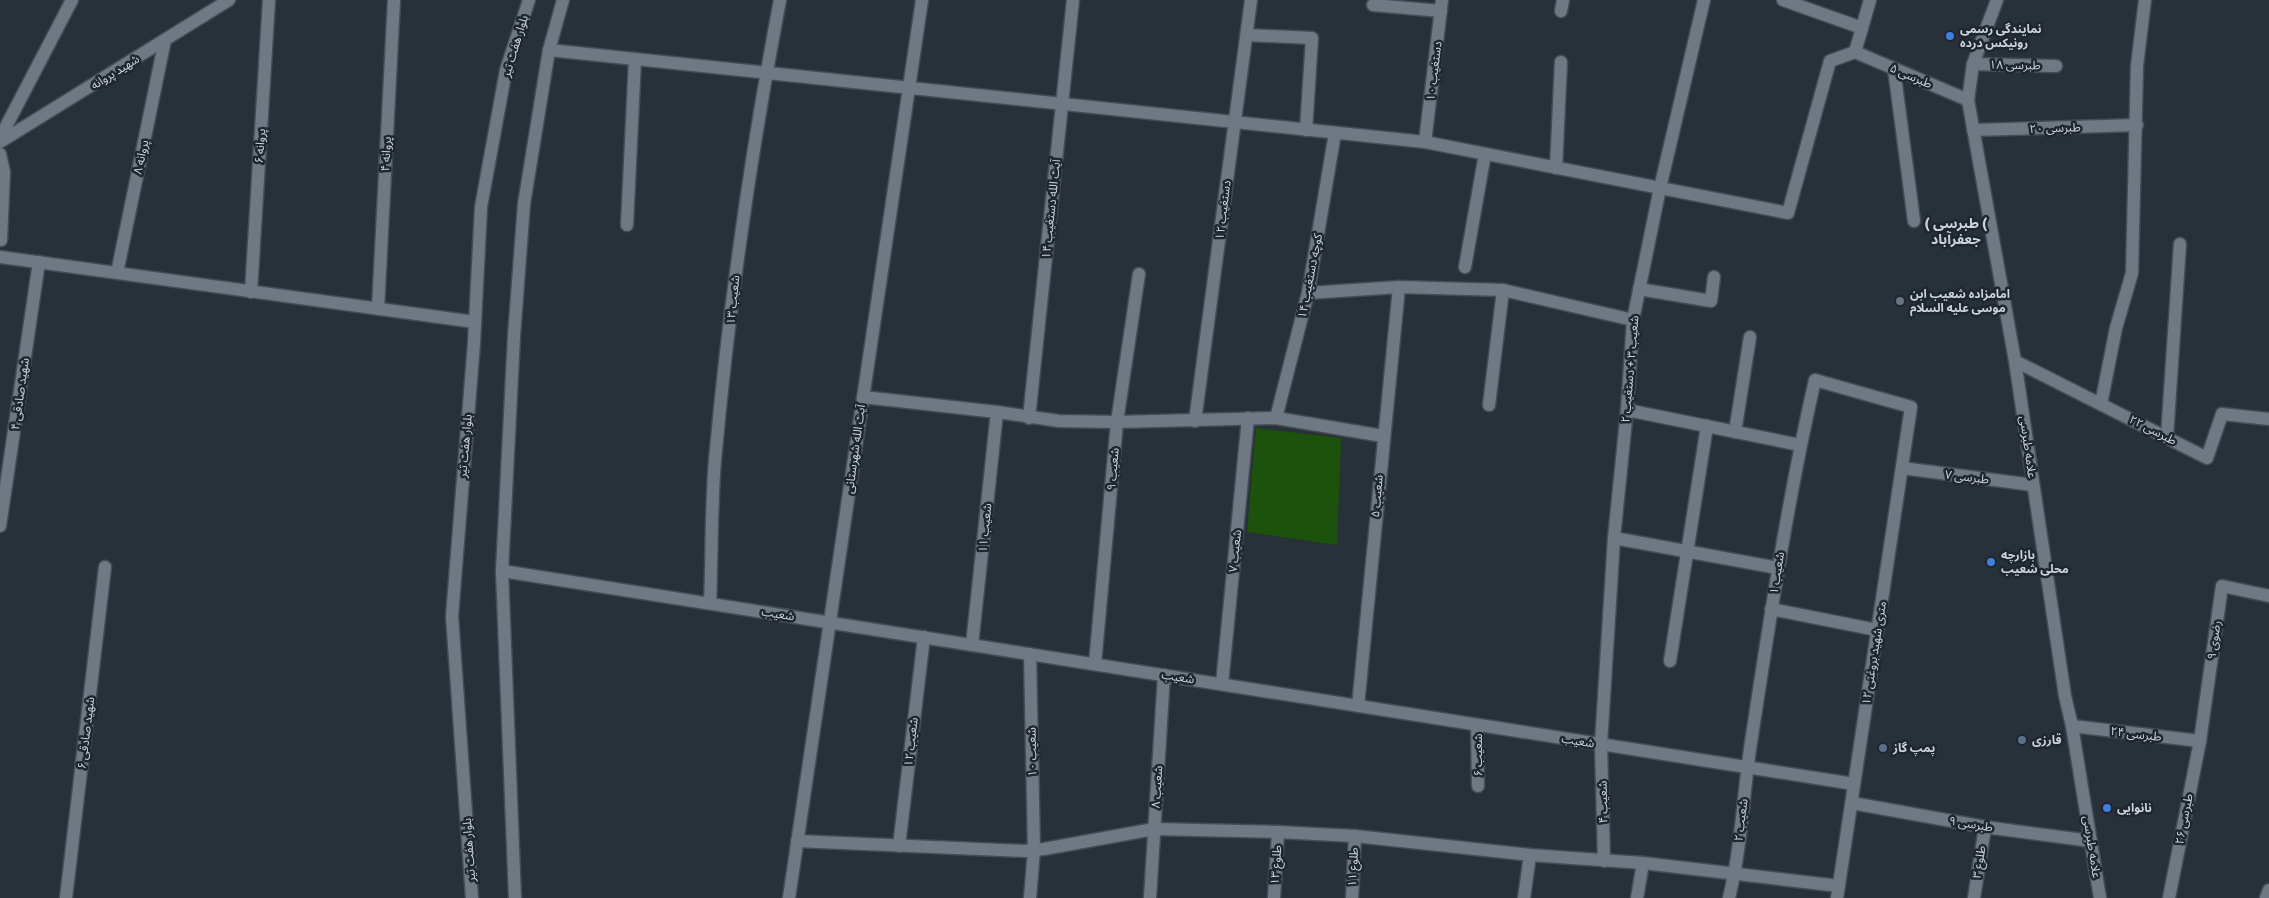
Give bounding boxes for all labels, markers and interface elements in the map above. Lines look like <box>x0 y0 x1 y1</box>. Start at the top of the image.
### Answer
street label: بلوار هفت تیر <box>499 13 532 80</box>
place label: نمایندگی رسمی رونیکس درده <box>1960 22 2042 51</box>
marker: نمایندگی رسمی رونیکس درده <box>1944 30 1956 42</box>
street label: دستغیب ۱۰ <box>1423 40 1446 102</box>
street label: شهید پروانه <box>88 52 142 93</box>
street label: طبرسی ۱۸ <box>1989 58 2041 73</box>
street label: طبرسی ۵ <box>1887 61 1934 92</box>
street label: طبرسی ۲۰ <box>2029 120 2081 137</box>
street label: پروانه ۶ <box>252 128 269 164</box>
street label: پروانه ۴ <box>378 136 395 172</box>
street label: پروانه ۸ <box>130 138 153 176</box>
street label: آیت الله دستغیب ۱۴ <box>1039 158 1064 260</box>
street label: دستغیب ۱۲ <box>1212 179 1235 241</box>
district label: ( طبرسی ( جعفرآباد <box>1925 215 1987 248</box>
street label: کوچه دستغیب ۱۴ <box>1295 231 1326 320</box>
street label: شعیب ۱۳ <box>723 275 744 326</box>
place label: امامزاده شعیب ابن موسی علیه السلام <box>1910 287 2010 317</box>
marker: امامزاده شعیب ابن موسی علیه السلام <box>1894 295 1906 307</box>
street label: شعیب ۳ + دستغیب ۲ <box>1618 315 1643 423</box>
street label: شهید صادقی ۴ <box>8 357 33 431</box>
street label: آیت الله شهرستانی <box>842 403 869 494</box>
street label: طبرسی ۲۲ <box>2127 412 2179 449</box>
street label: بلوار هفت تیر <box>455 414 476 479</box>
street label: علامه طبرسی <box>2016 415 2039 479</box>
street label: شعیب ۹ <box>1104 447 1123 491</box>
street label: طبرسی ۷ <box>1944 467 1990 488</box>
street label: شعیب ۵ <box>1368 474 1387 518</box>
street label: شعیب ۱۱ <box>975 503 996 554</box>
street label: شعیب ۷ <box>1226 529 1245 573</box>
place label: بازارچه محلی شعیب <box>2001 548 2069 577</box>
street label: شعیب ۱ <box>1767 551 1788 595</box>
marker: بازارچه محلی شعیب <box>1985 556 1997 568</box>
street label: ۱۲ متری شهید بروغنی <box>1859 600 1890 706</box>
street label: شعیب <box>760 604 796 625</box>
street label: رضوی ۹ <box>2204 620 2225 661</box>
street label: شعیب <box>1160 667 1196 688</box>
street label: شهید صادقی ۶ <box>75 696 98 770</box>
street label: شعیب ۱۲ <box>901 717 922 768</box>
street label: طبرسی ۲۴ <box>2110 724 2162 745</box>
street label: شعیب ۱۰ <box>1025 727 1040 777</box>
street label: شعیب <box>1560 731 1596 752</box>
place label: قارزی <box>2032 733 2062 748</box>
street label: شعیب ۶ <box>1471 734 1486 776</box>
marker: قارزی <box>2016 734 2028 746</box>
place label: پمپ گاز <box>1892 741 1935 757</box>
marker: پمپ گاز <box>1877 742 1889 754</box>
street label: شعیب ۸ <box>1149 765 1166 809</box>
street label: شعیب ۴ <box>1596 780 1611 824</box>
street label: طبرسی ۲۶ <box>2172 793 2197 846</box>
street label: شعیب ۲ <box>1731 798 1752 842</box>
place label: نانوایی <box>2117 801 2152 816</box>
marker: نانوایی <box>2101 802 2113 814</box>
street label: طبرسی ۹ <box>1948 814 1994 835</box>
street label: علامه طبرسی <box>2079 815 2104 879</box>
street label: بلوار هفت تیر <box>460 818 479 883</box>
street label: طلوع ۱۳ <box>1268 845 1286 886</box>
street label: طلوع ۳ <box>1970 845 1990 880</box>
street label: طلوع ۱۱ <box>1345 847 1363 887</box>

